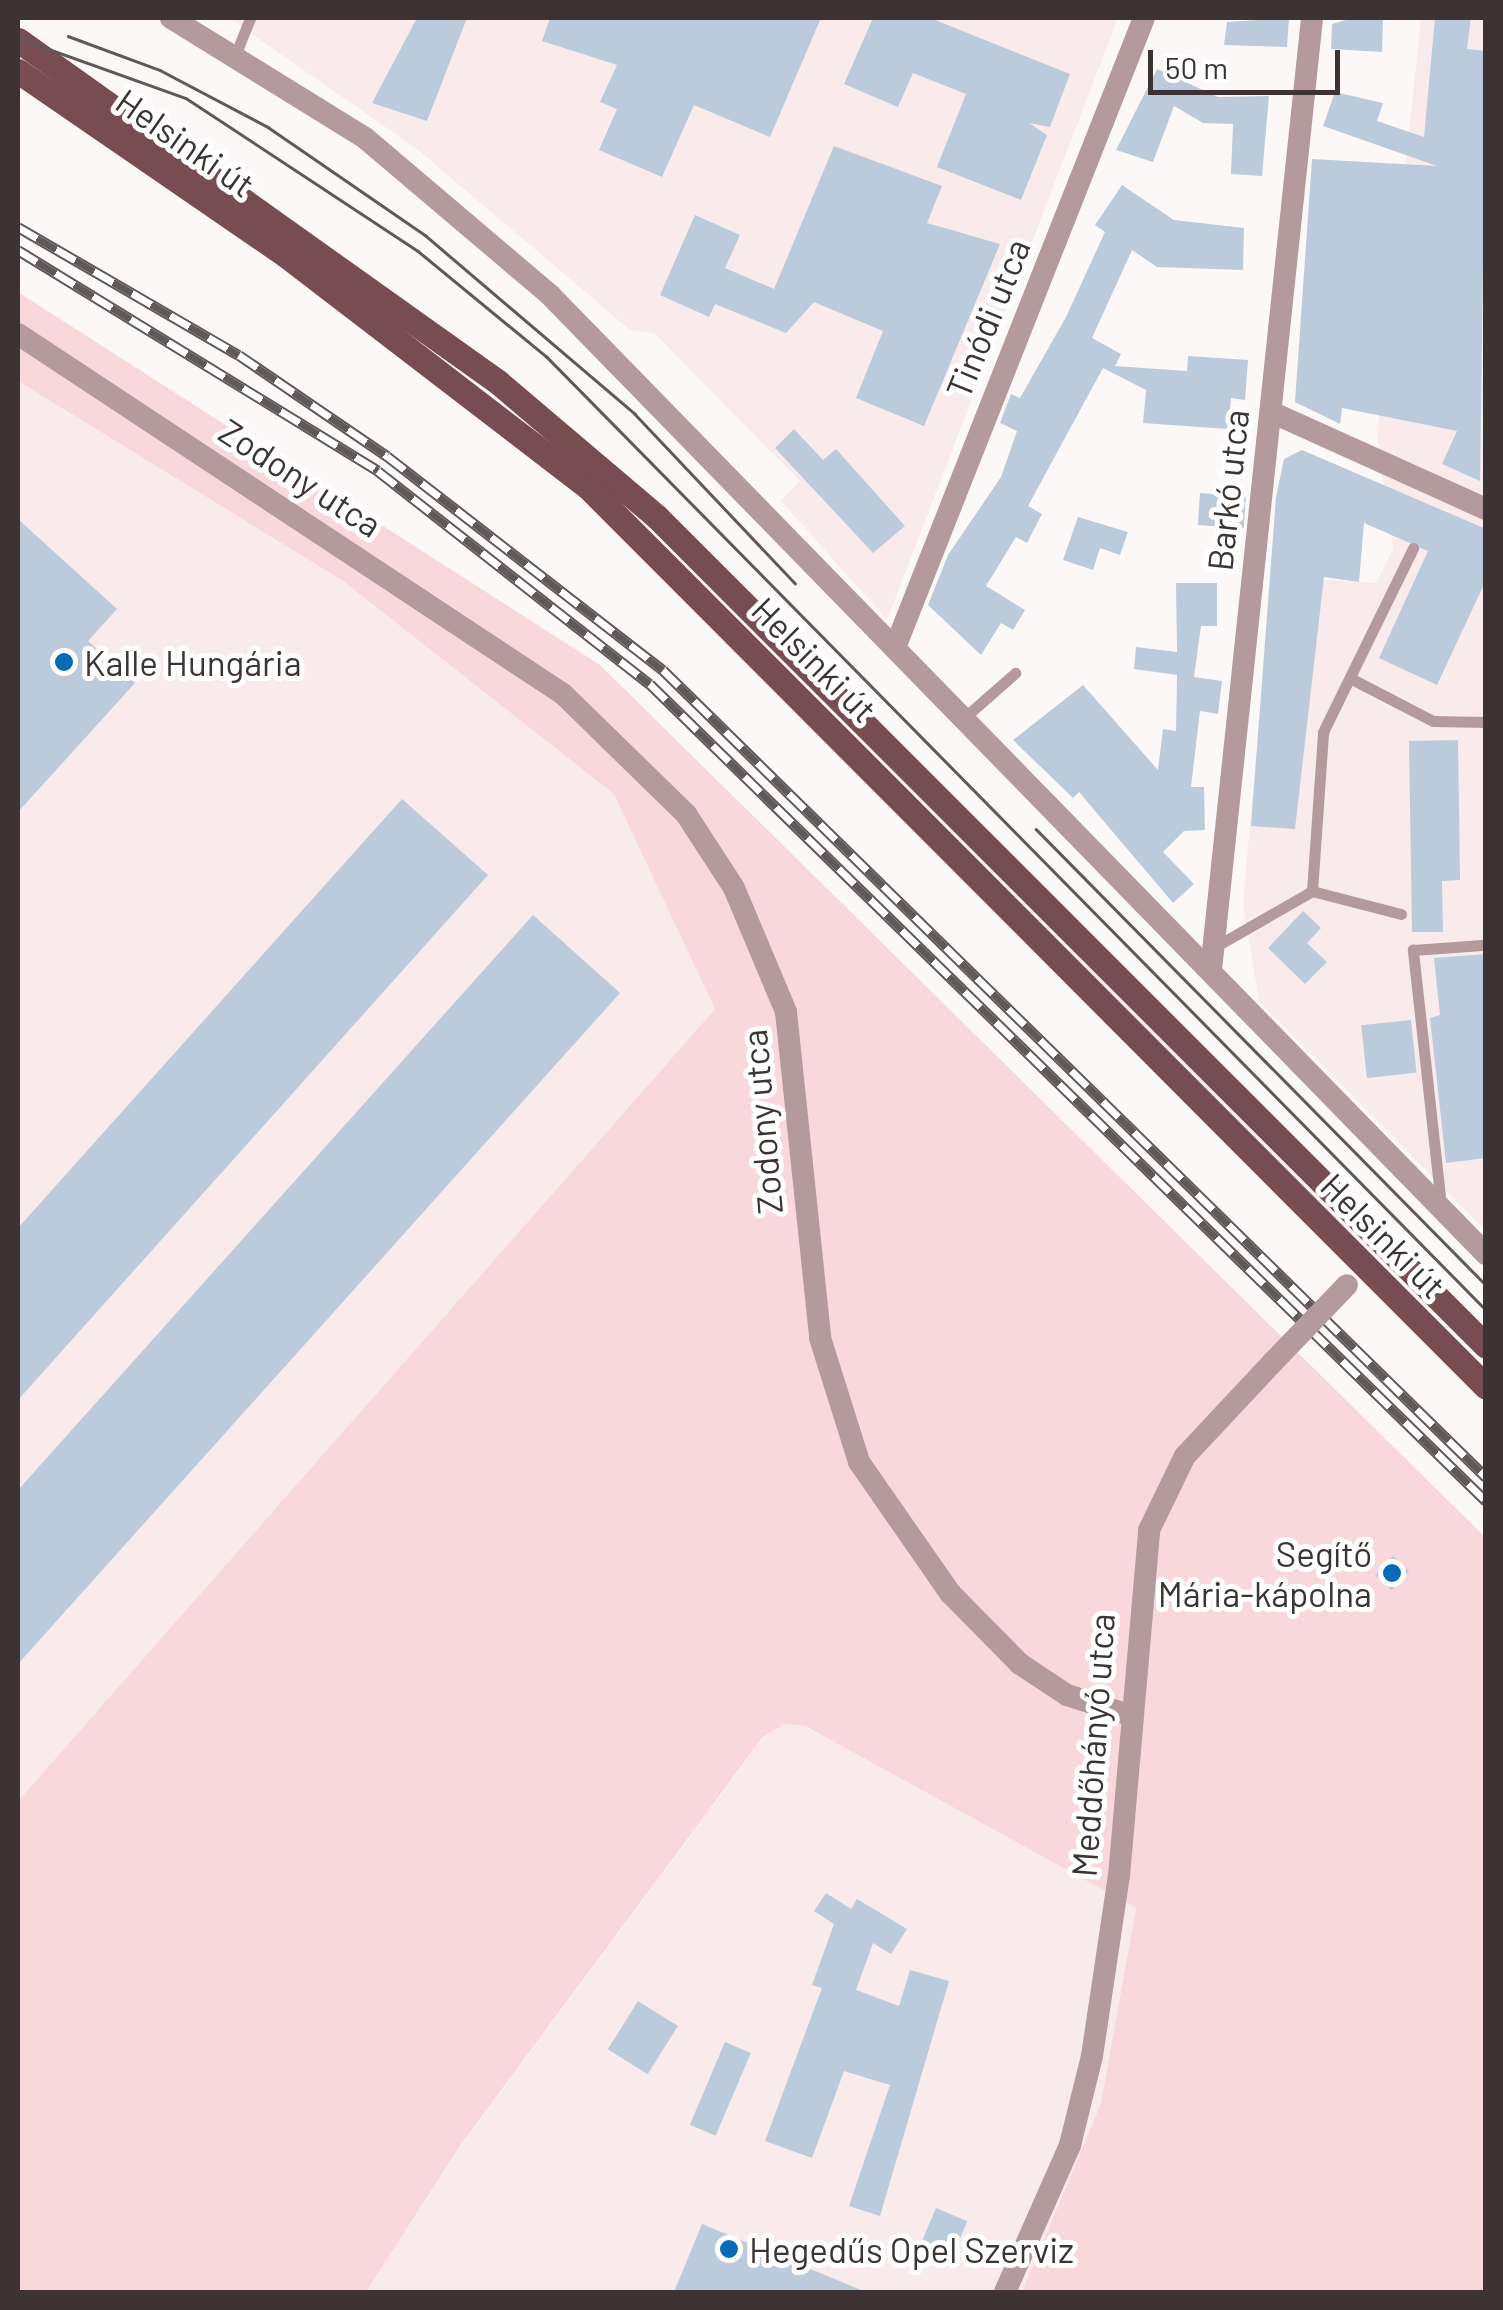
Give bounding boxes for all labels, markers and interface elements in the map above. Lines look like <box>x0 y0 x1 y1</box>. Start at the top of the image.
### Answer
scale bar <box>1153 30 1346 92</box>
text: 50 m <box>1165 49 1228 85</box>
street label: Helsinki út <box>109 79 263 205</box>
street label: Tinódi utca <box>936 232 1038 404</box>
street label: Barkó utca <box>1198 407 1256 573</box>
street label: Zodony utca <box>212 409 390 545</box>
street label: Helsinki út <box>744 588 886 730</box>
place label: Kalle Hungária <box>84 641 302 683</box>
marker: Kalle Hungária <box>53 651 75 673</box>
street label: Zodony utca <box>732 1028 790 1216</box>
street label: Helsinki út <box>1313 1164 1455 1306</box>
place label: Segítő Mária-kápolna <box>1158 1532 1372 1614</box>
marker: Segítő Mária-kápolna <box>1381 1562 1403 1584</box>
street label: Meddőhányó utca <box>1062 1612 1122 1878</box>
place label: Hegedűs Opel Szerviz <box>749 2228 1074 2270</box>
marker: Hegedűs Opel Szerviz <box>718 2238 740 2260</box>

